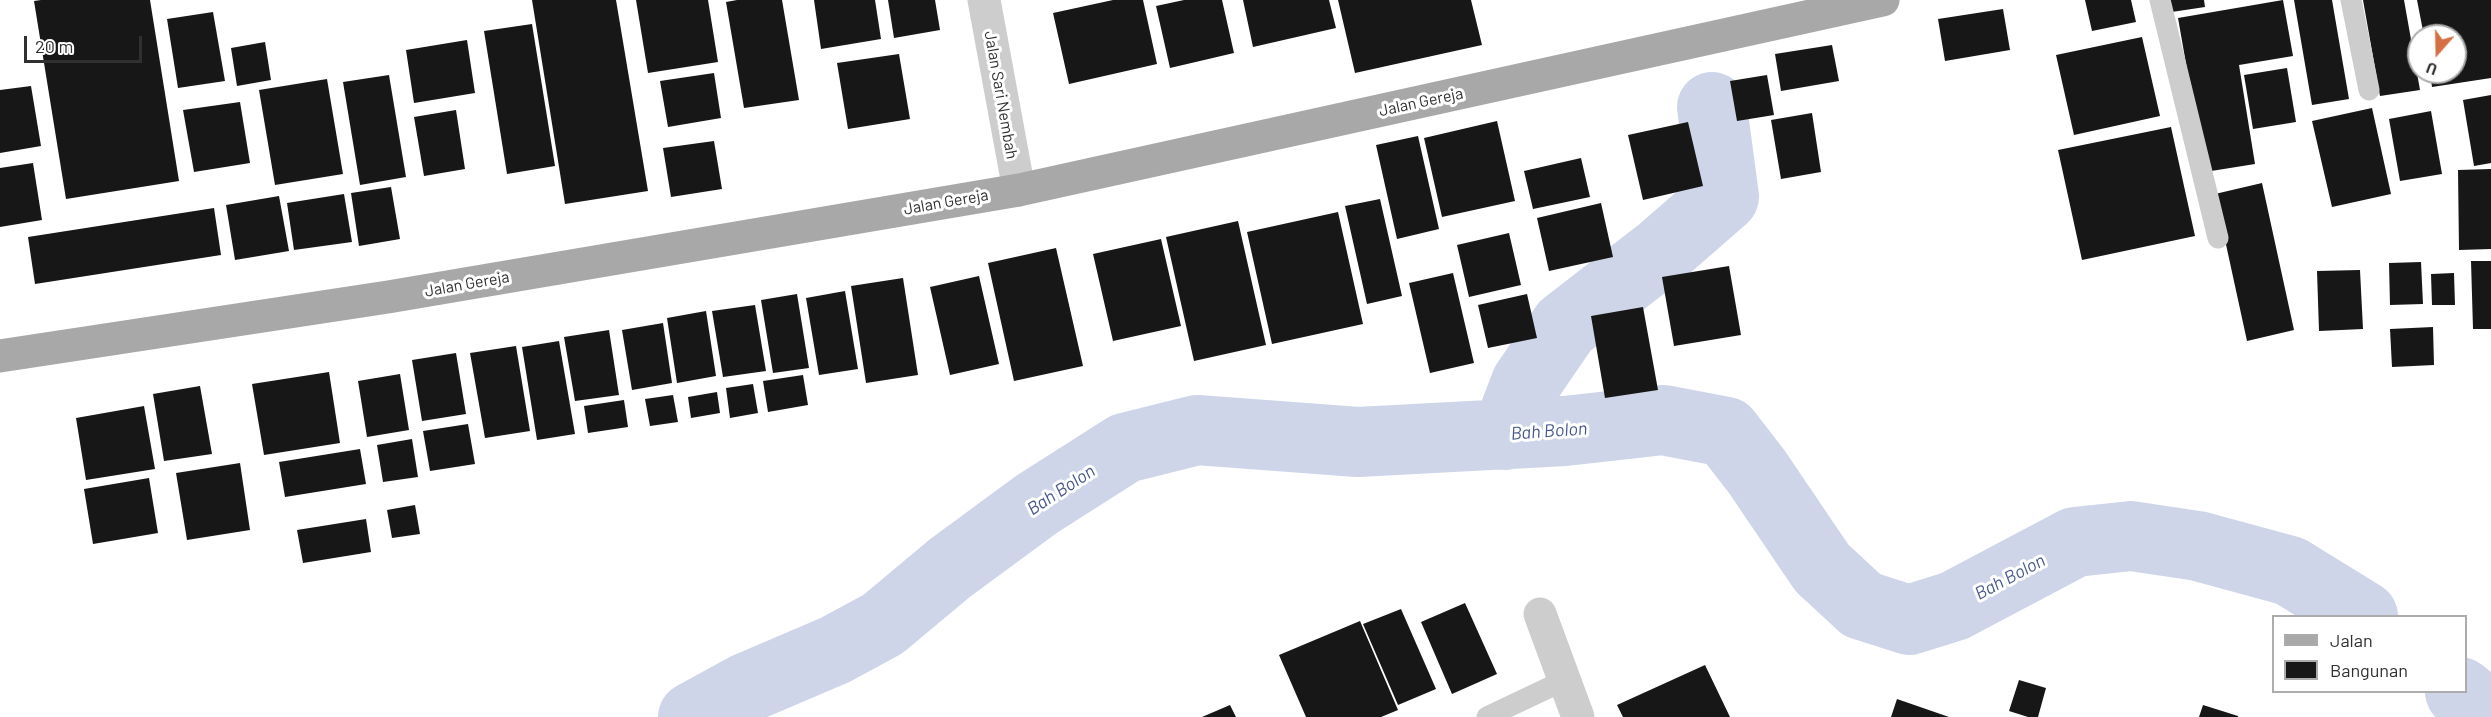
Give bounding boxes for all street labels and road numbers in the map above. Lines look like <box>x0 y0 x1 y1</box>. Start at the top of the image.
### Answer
street label: Jalan Sari Nembah <box>980 29 1022 161</box>
street label: Jalan Gereja <box>1377 84 1465 120</box>
street label: Jalan Gereja <box>902 185 990 219</box>
street label: Jalan Gereja <box>423 267 511 301</box>

